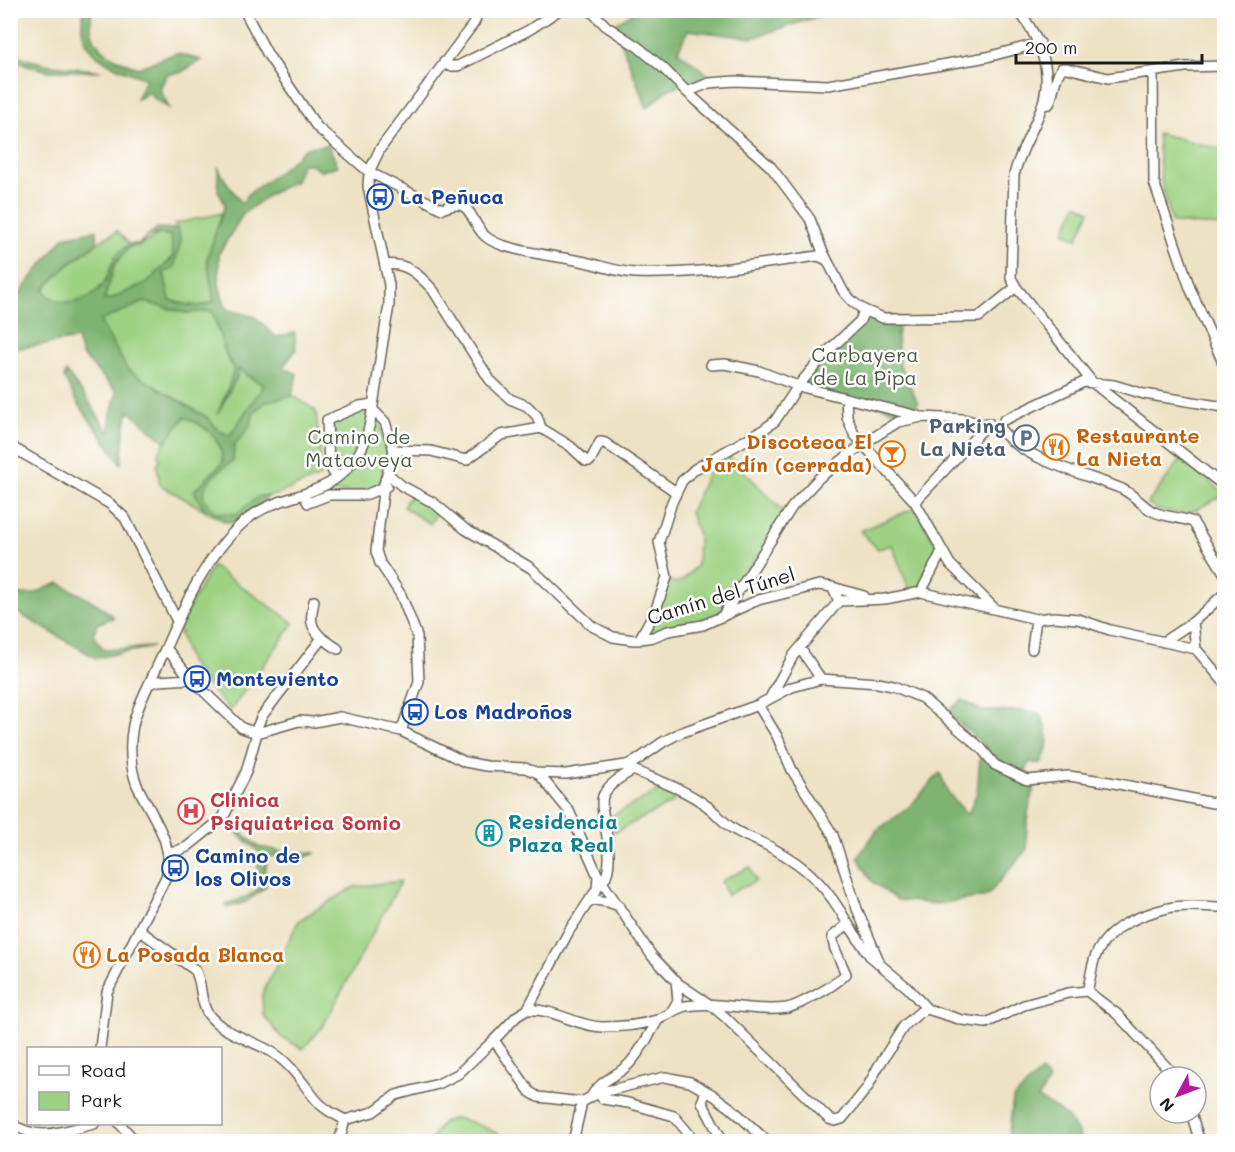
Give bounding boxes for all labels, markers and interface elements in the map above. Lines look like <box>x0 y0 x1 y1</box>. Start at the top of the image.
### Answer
scale bar <box>1016 27 1202 65</box>
text: 200 m <box>1025 35 1077 59</box>
bus stop icon: La Peñuca <box>365 182 395 212</box>
place label: La Peñuca <box>400 183 504 209</box>
park label: Carbayera de La Pipa <box>811 341 919 390</box>
place label: Parking La Nieta <box>920 412 1006 461</box>
place label: Restaurante La Nieta <box>1076 422 1200 471</box>
park label: Camino de Mataoveya <box>305 423 413 472</box>
parking icon: Parking La Nieta <box>1011 423 1041 453</box>
place label: Discoteca El Jardín (cerrada) <box>701 428 872 477</box>
restaurant icon: Restaurante La Nieta <box>1041 432 1071 462</box>
bar icon: Discoteca El Jardín (cerrada) <box>877 439 907 469</box>
street label: Camín del Túnel <box>644 560 798 630</box>
bus stop icon: Monteviento <box>182 664 212 694</box>
place label: Monteviento <box>216 665 339 691</box>
bus stop icon: Los Madroños <box>400 697 430 727</box>
place label: Los Madroños <box>434 698 572 724</box>
place label: Clinica Psiquiatrica Somio <box>210 786 401 835</box>
hospital icon: Clinica Psiquiatrica Somio <box>176 796 206 826</box>
place label: Residencia Plaza Real <box>508 808 618 857</box>
building icon: Residencia Plaza Real <box>474 818 504 848</box>
place label: Camino de los Olivos <box>195 842 300 891</box>
bus stop icon: Camino de los Olivos <box>160 853 190 883</box>
restaurant icon: La Posada Blanca <box>72 940 102 970</box>
place label: La Posada Blanca <box>106 941 284 967</box>
legend <box>27 1047 222 1125</box>
text: Road <box>81 1058 126 1082</box>
north arrow <box>1148 1065 1208 1125</box>
text: Park <box>81 1088 122 1112</box>
text: N <box>1154 1094 1178 1117</box>

